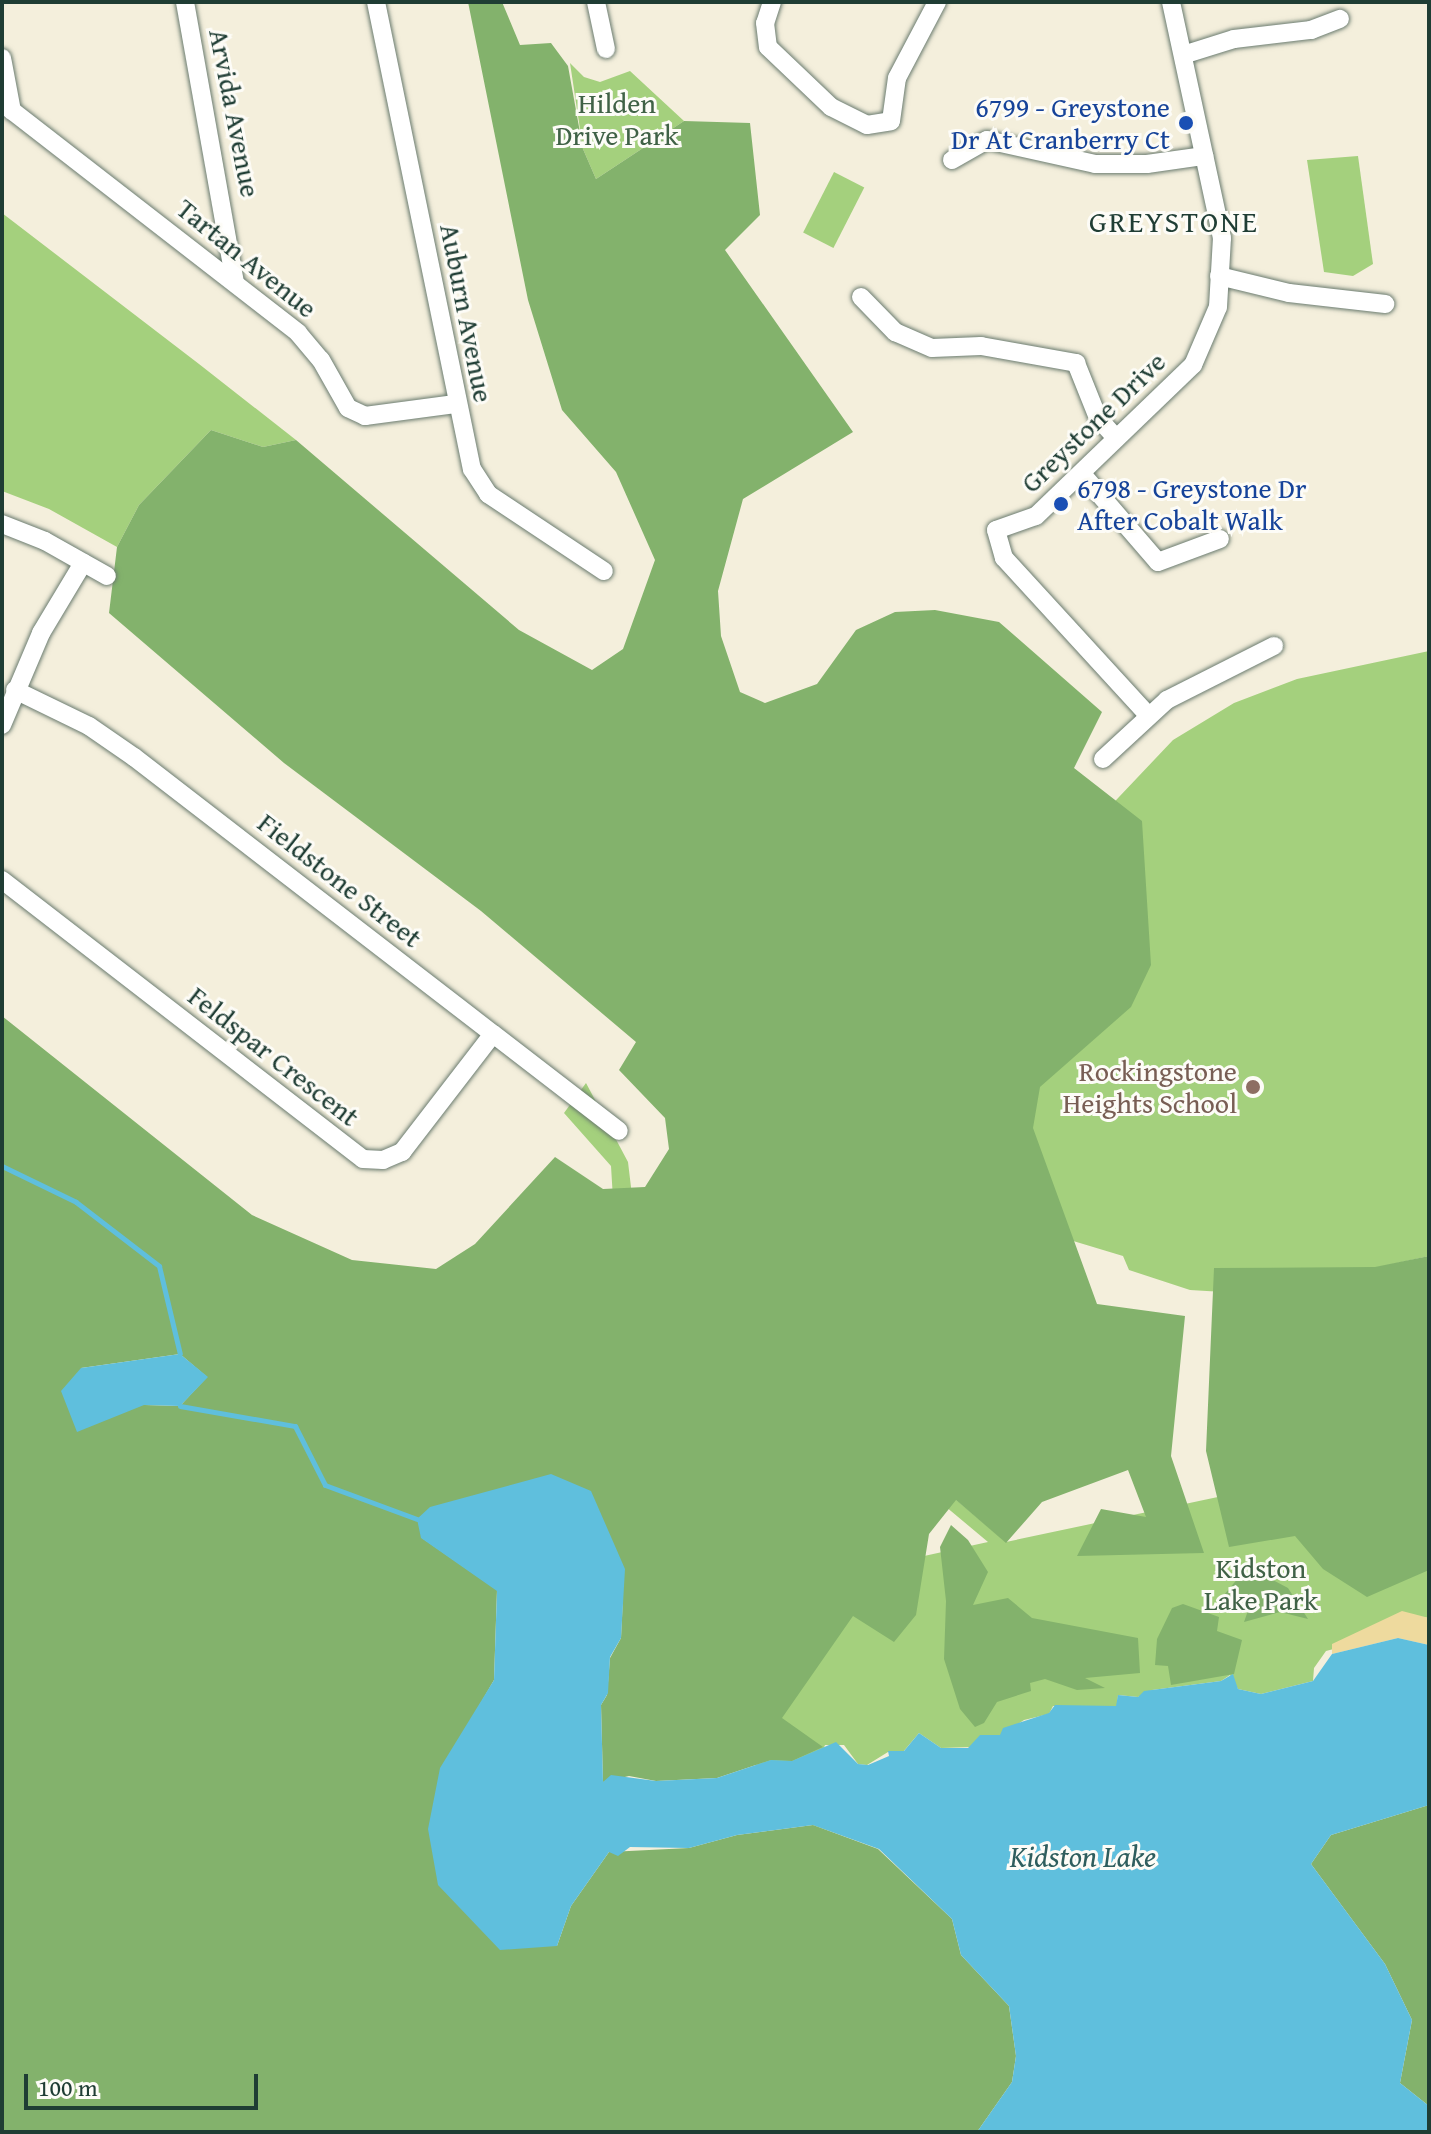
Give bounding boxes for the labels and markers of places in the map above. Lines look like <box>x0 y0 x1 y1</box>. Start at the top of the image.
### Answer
place label: 6799 - Greystone Dr At Cranberry Ct <box>951 90 1170 156</box>
marker: 6799 - Greystone Dr At Cranberry Ct <box>1177 114 1195 132</box>
place label: 6798 - Greystone Dr After Cobalt Walk <box>1077 471 1306 537</box>
marker: 6798 - Greystone Dr After Cobalt Walk <box>1052 495 1070 513</box>
place label: Rockingstone Heights School <box>1063 1054 1237 1120</box>
marker: Rockingstone Heights School <box>1244 1078 1262 1096</box>

